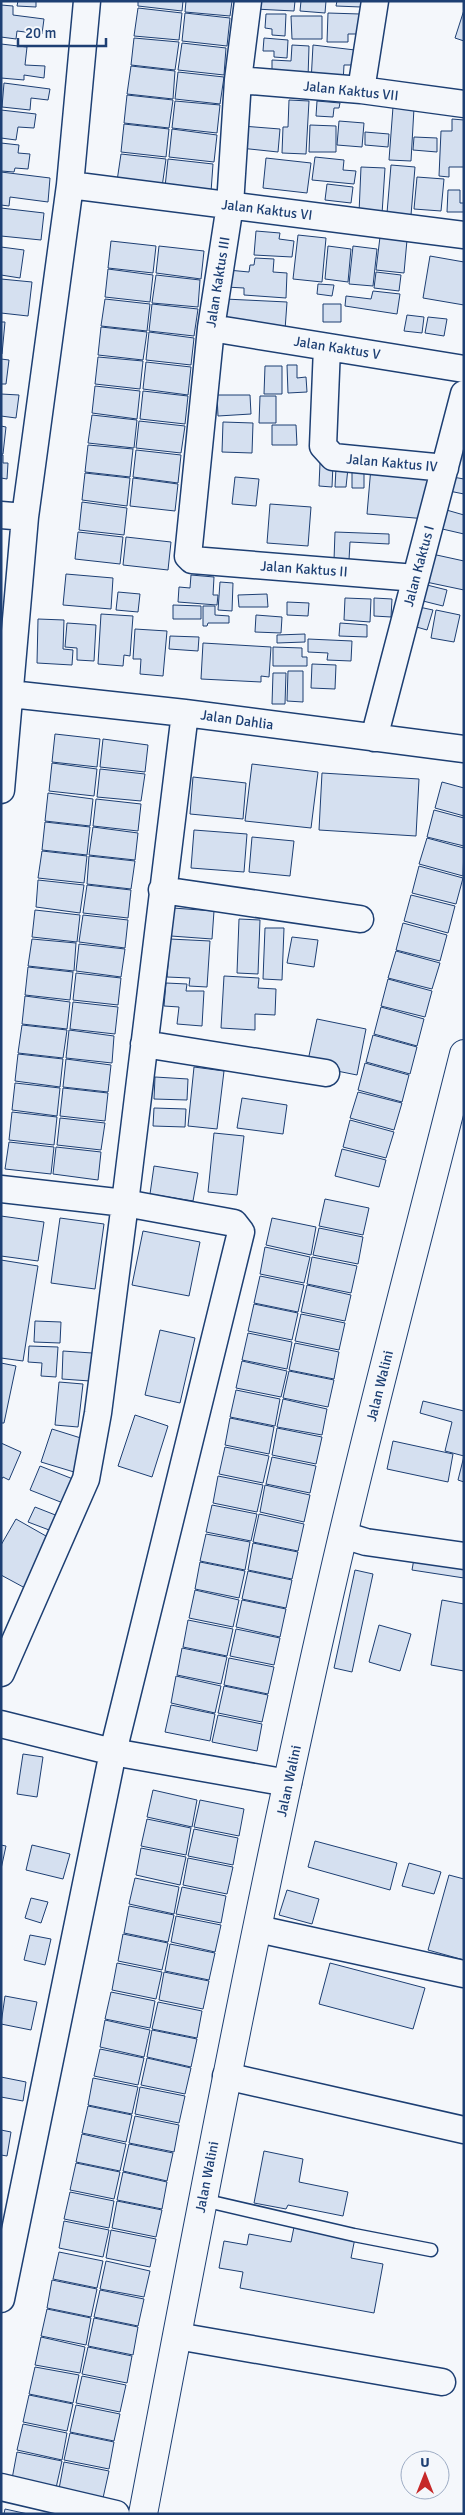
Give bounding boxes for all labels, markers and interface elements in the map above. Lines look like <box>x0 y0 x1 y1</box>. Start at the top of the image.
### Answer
scale bar <box>18 15 105 47</box>
text: 20 m <box>25 24 56 42</box>
street label: Jalan Kaktus VII <box>303 78 399 104</box>
street label: Jalan Kaktus VI <box>221 196 313 224</box>
street label: Jalan Kaktus III <box>202 235 234 329</box>
street label: Jalan Kaktus V <box>293 333 381 363</box>
street label: Jalan Kaktus IV <box>346 451 438 475</box>
street label: Jalan Kaktus I <box>400 524 438 608</box>
street label: Jalan Kaktus II <box>260 557 348 581</box>
street label: Jalan Dahlia <box>199 706 275 734</box>
street label: Jalan Walini <box>363 1349 397 1423</box>
street label: Jalan Walini <box>273 1744 305 1818</box>
street label: Jalan Walini <box>192 2140 222 2214</box>
north arrow <box>400 2450 450 2500</box>
text: U <box>420 2454 430 2471</box>

